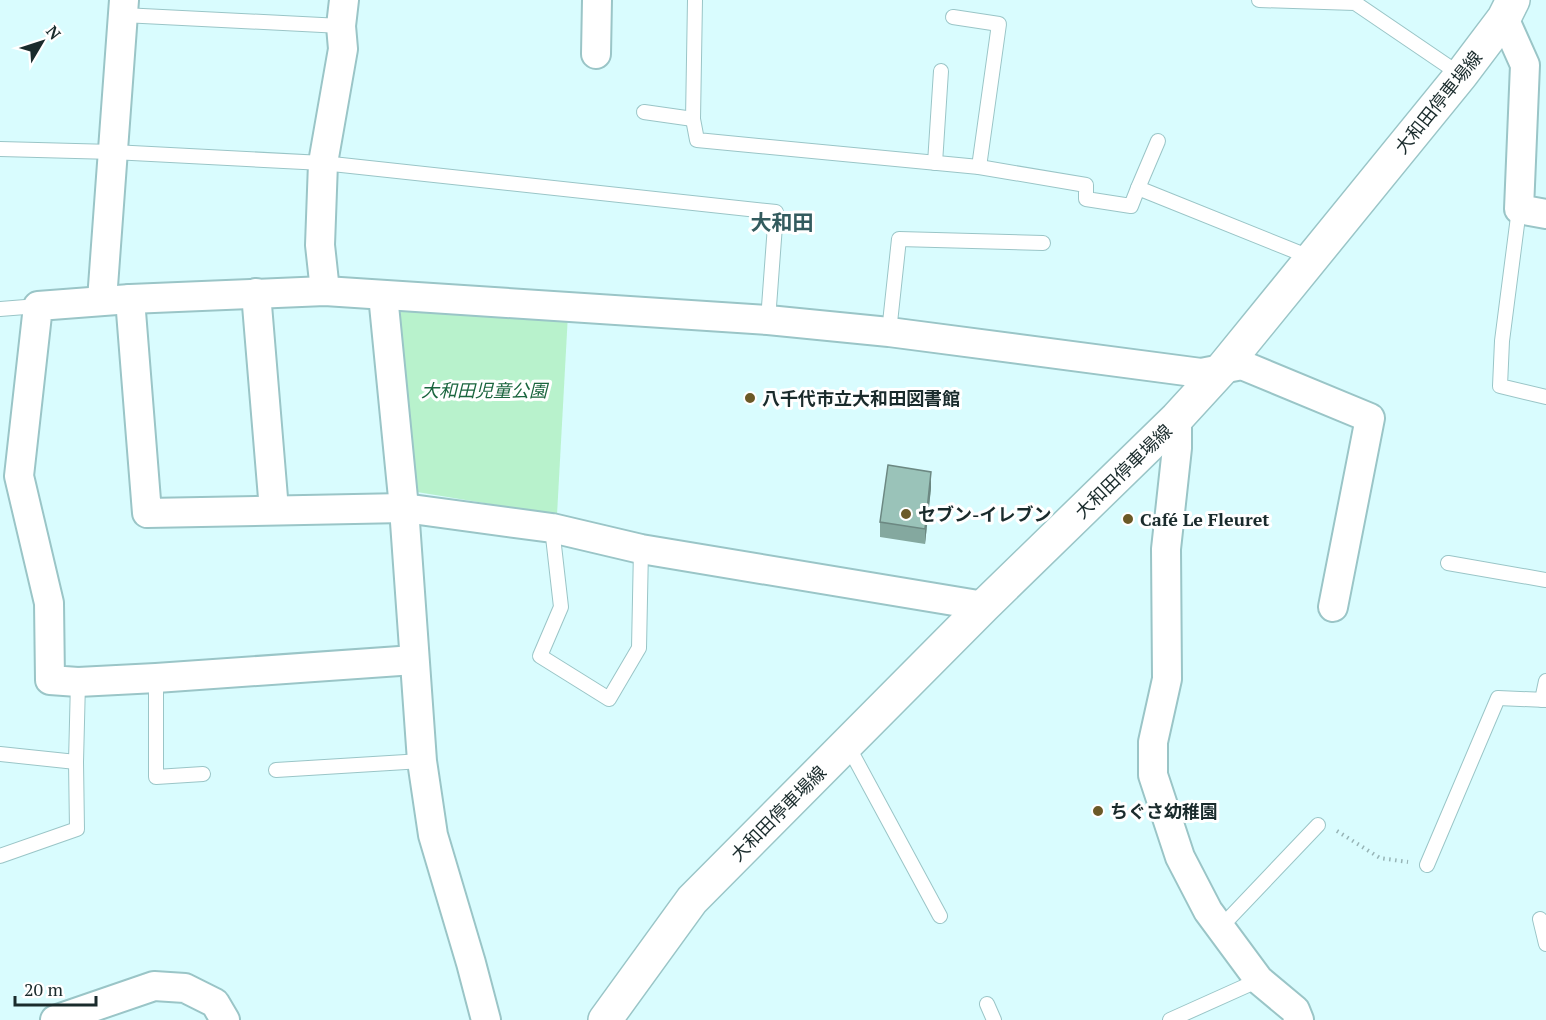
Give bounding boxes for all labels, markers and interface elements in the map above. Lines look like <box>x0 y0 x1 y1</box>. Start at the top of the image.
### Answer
north arrow <box>12 12 72 72</box>
text: N <box>41 21 66 44</box>
street label: 大和田停車場線 <box>1389 45 1487 159</box>
district label: 大和田 <box>751 208 814 236</box>
park label: 大和田児童公園 <box>421 378 550 402</box>
place label: 八千代市立大和田図書館 <box>762 386 960 410</box>
marker: 八千代市立大和田図書館 <box>743 391 757 405</box>
street label: 大和田停車場線 <box>1069 419 1177 523</box>
place label: セブン-イレブン <box>918 502 1051 526</box>
marker: セブン-イレブン <box>899 507 913 521</box>
place label: Café Le Fleuret <box>1140 507 1270 531</box>
marker: Café Le Fleuret <box>1121 512 1135 526</box>
street label: 大和田停車場線 <box>725 760 831 866</box>
place label: ちぐさ幼稚園 <box>1110 799 1218 823</box>
marker: ちぐさ幼稚園 <box>1091 804 1105 818</box>
scale bar <box>15 969 96 1007</box>
text: 20 m <box>24 977 64 1001</box>

